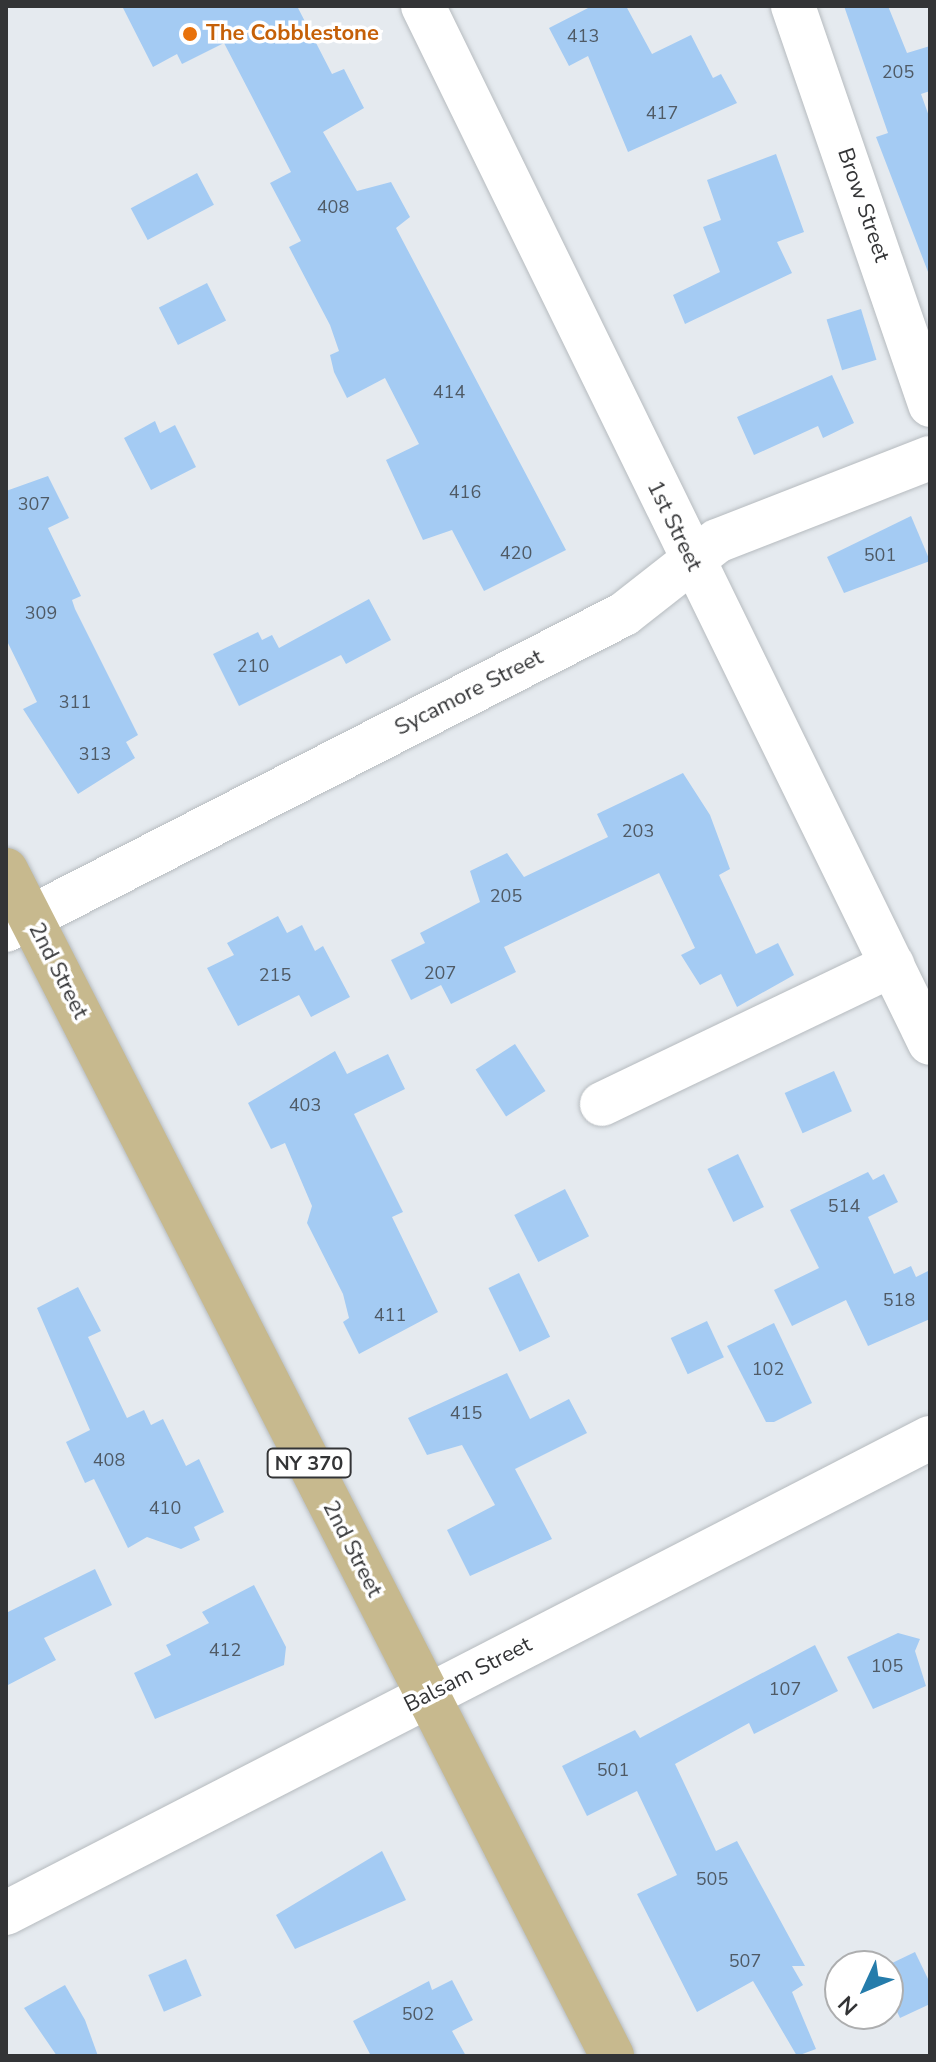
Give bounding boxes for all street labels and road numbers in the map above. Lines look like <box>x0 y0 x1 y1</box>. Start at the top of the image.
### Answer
street label: Brow Street <box>831 145 895 265</box>
street label: 1st Street <box>641 477 707 575</box>
street label: Sycamore Street <box>391 644 547 742</box>
street label: 2nd Street <box>23 919 93 1023</box>
road number: NY 370 <box>265 1447 353 1479</box>
street label: 2nd Street <box>317 1497 387 1601</box>
street label: Balsam Street <box>400 1632 536 1718</box>

